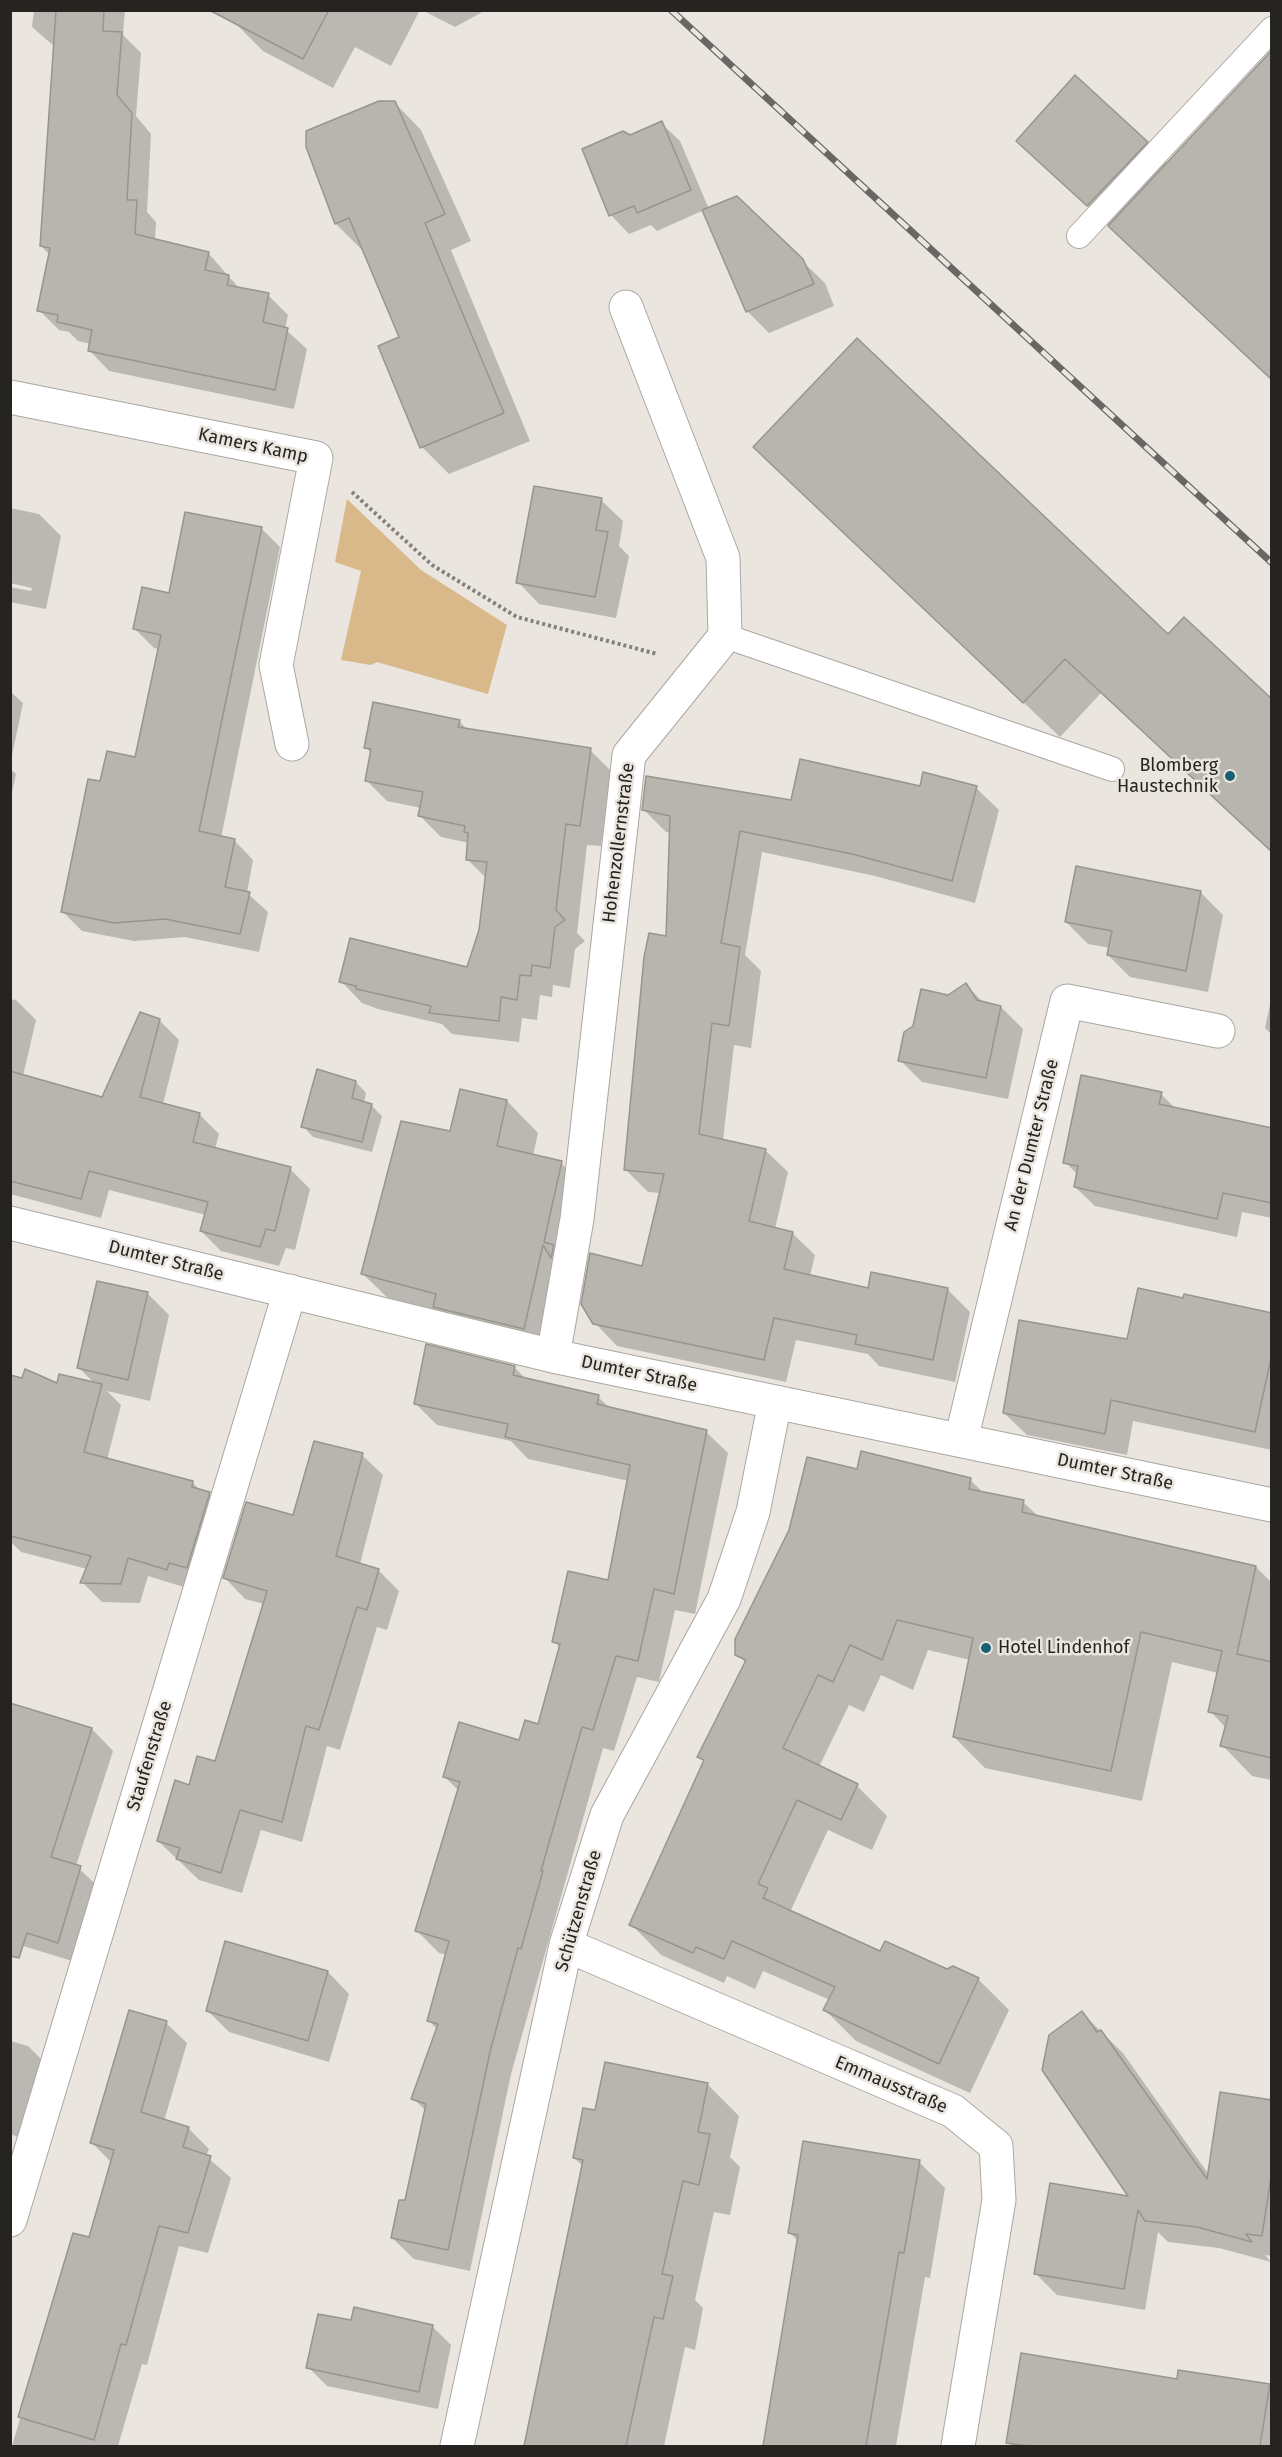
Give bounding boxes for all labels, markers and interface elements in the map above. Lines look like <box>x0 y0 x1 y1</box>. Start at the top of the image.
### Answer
street label: Kamers Kamp <box>196 424 310 468</box>
place label: Blomberg Haustechnik <box>1117 755 1218 798</box>
street label: Hohenzollernstraße <box>598 762 640 924</box>
marker: Blomberg Haustechnik <box>1223 769 1237 783</box>
street label: An der Dumter Straße <box>1000 1057 1064 1233</box>
street label: Dumter Straße <box>106 1236 226 1286</box>
street label: Dumter Straße <box>579 1351 699 1397</box>
street label: Dumter Straße <box>1055 1449 1175 1495</box>
place label: Hotel Lindenhof <box>998 1637 1130 1659</box>
marker: Hotel Lindenhof <box>979 1641 993 1655</box>
street label: Staufenstraße <box>123 1698 177 1814</box>
street label: Schützenstraße <box>551 1848 607 1974</box>
street label: Emmausstraße <box>831 2052 951 2118</box>

